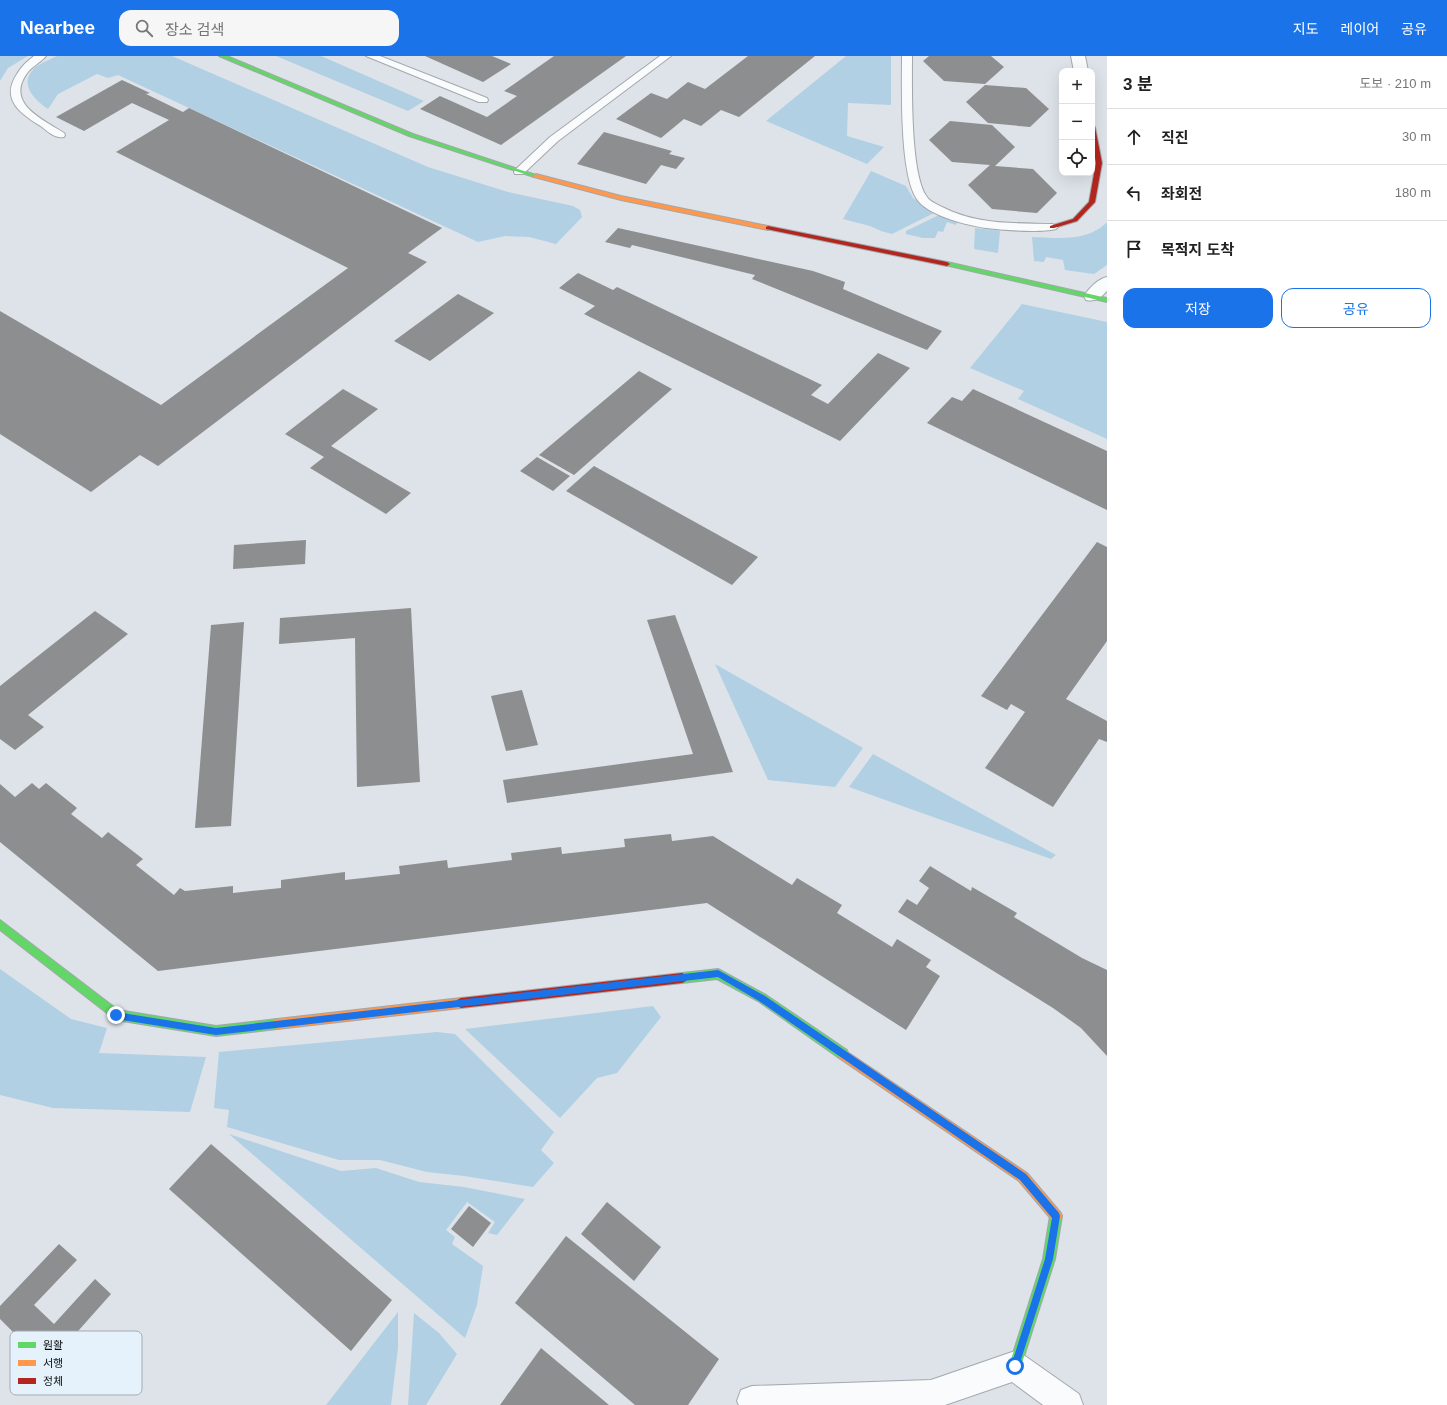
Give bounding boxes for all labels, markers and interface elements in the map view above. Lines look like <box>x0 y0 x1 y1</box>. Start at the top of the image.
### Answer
search box <box>119 10 399 46</box>
text: Nearbee <box>20 17 95 38</box>
icon: search <box>133 17 155 39</box>
text: 장소 검색 <box>165 21 224 38</box>
text: 지도 <box>1293 21 1319 37</box>
text: 레이어 <box>1341 21 1379 37</box>
text: 공유 <box>1401 21 1427 37</box>
map controls <box>1059 68 1095 176</box>
button: + <box>1059 68 1095 104</box>
text: 3 분 <box>1123 75 1153 94</box>
text: 도보 · 210 m <box>1359 76 1431 91</box>
button: − <box>1059 104 1095 140</box>
icon: ahead <box>1123 126 1145 148</box>
text: 직진 <box>1161 129 1189 146</box>
text: 30 m <box>1402 129 1431 144</box>
button: locate <box>1059 140 1095 176</box>
icon: left <box>1123 182 1145 204</box>
text: 좌회전 <box>1161 185 1202 202</box>
text: 180 m <box>1395 185 1431 200</box>
icon: arrive <box>1123 238 1145 260</box>
text: 목적지 도착 <box>1161 241 1234 258</box>
button: 저장 <box>1123 288 1273 328</box>
button: 공유 <box>1281 288 1431 328</box>
route end <box>107 1006 125 1024</box>
legend <box>10 1331 142 1395</box>
text: 원활 <box>43 1339 63 1351</box>
text: 서행 <box>43 1357 63 1369</box>
route start <box>1006 1357 1024 1375</box>
text: 정체 <box>43 1375 63 1387</box>

